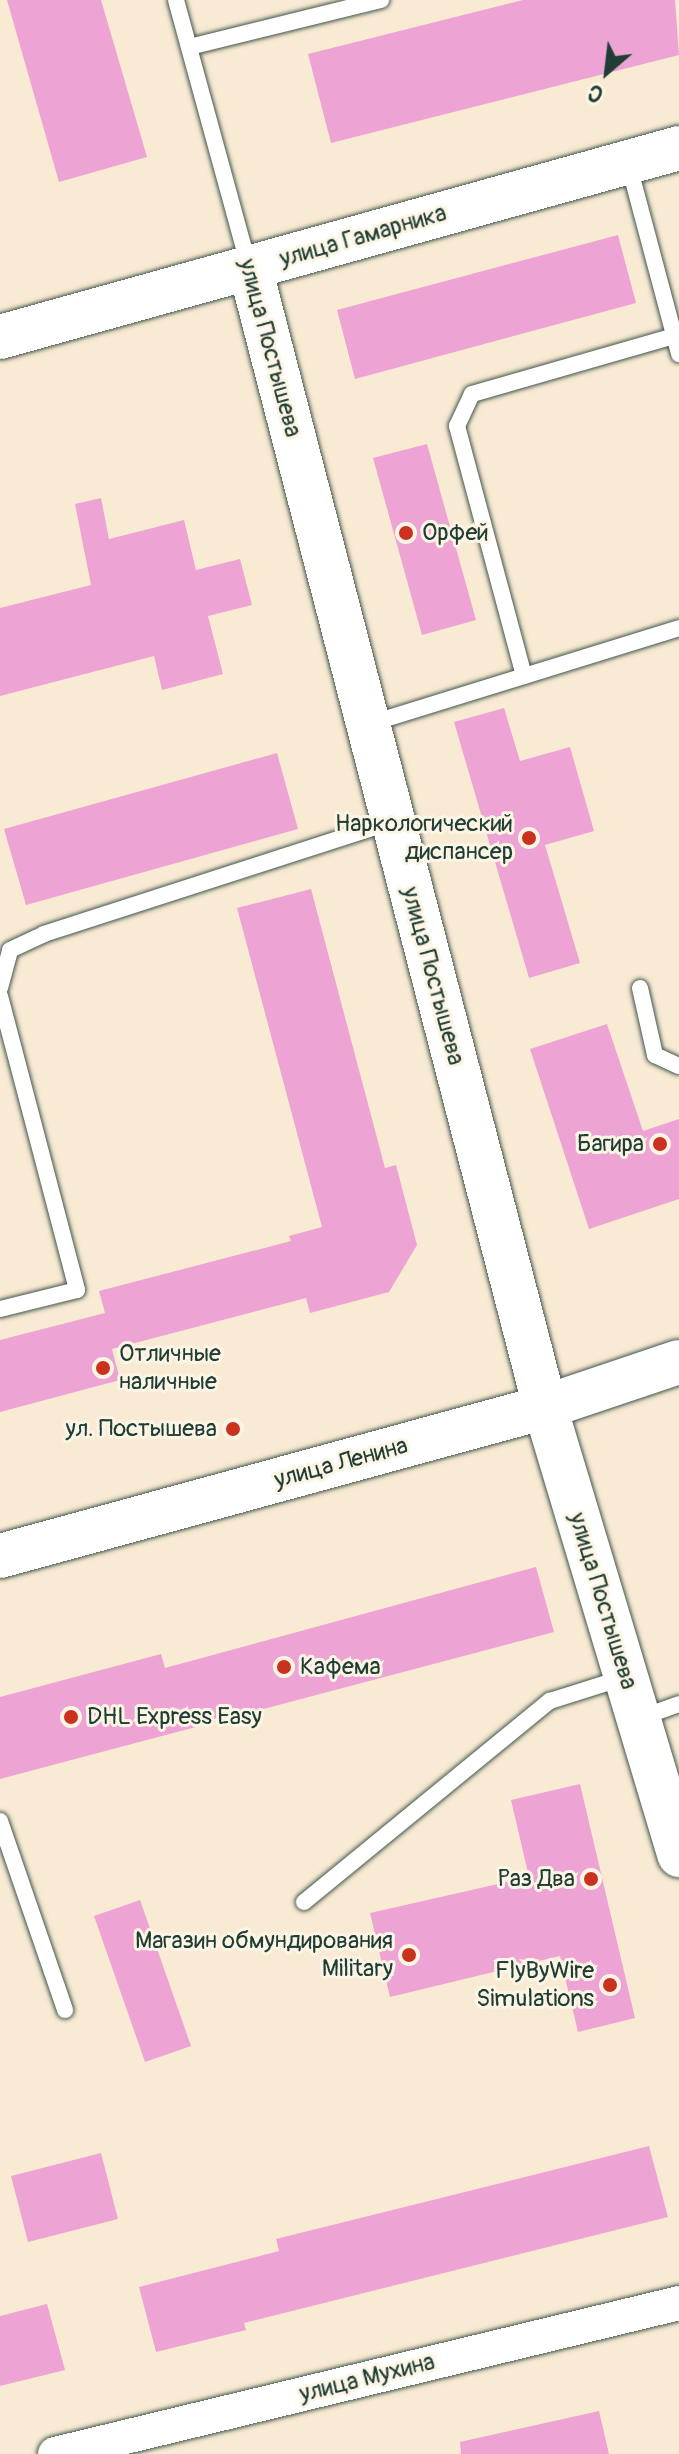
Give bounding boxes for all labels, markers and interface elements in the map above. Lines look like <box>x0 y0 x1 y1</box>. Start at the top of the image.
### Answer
north arrow <box>567 32 647 112</box>
text: С <box>583 78 608 109</box>
street label: улица Гамарника <box>276 198 450 274</box>
street label: улица Постышева <box>232 256 308 440</box>
place label: Орфей <box>422 519 489 547</box>
marker: Орфей <box>397 524 415 542</box>
place label: Наркологический диспансер <box>335 810 513 866</box>
marker: Наркологический диспансер <box>520 829 538 847</box>
street label: улица Постышева <box>395 884 471 1068</box>
place label: Багира <box>577 1130 644 1158</box>
marker: Багира <box>651 1135 669 1153</box>
place label: Отличные наличные <box>119 1340 221 1396</box>
marker: Отличные наличные <box>94 1359 112 1377</box>
place label: ул. Постышева <box>65 1415 217 1443</box>
marker: ул. Постышева <box>224 1420 242 1438</box>
street label: улица Ленина <box>271 1431 411 1495</box>
street label: улица Постышева <box>562 1509 644 1693</box>
place label: Кафема <box>300 1653 381 1681</box>
marker: Кафема <box>275 1658 293 1676</box>
place label: DHL Express Easy <box>87 1703 262 1731</box>
marker: DHL Express Easy <box>62 1708 80 1726</box>
place label: Раз Два <box>498 1865 575 1893</box>
marker: Раз Два <box>582 1870 600 1888</box>
place label: Магазин обмундирования Military <box>135 1927 393 1983</box>
marker: Магазин обмундирования Military <box>400 1946 418 1964</box>
place label: FlyByWire Simulations <box>476 1957 594 2013</box>
marker: FlyByWire Simulations <box>601 1976 619 1994</box>
street label: улица Мухина <box>296 2347 438 2409</box>

